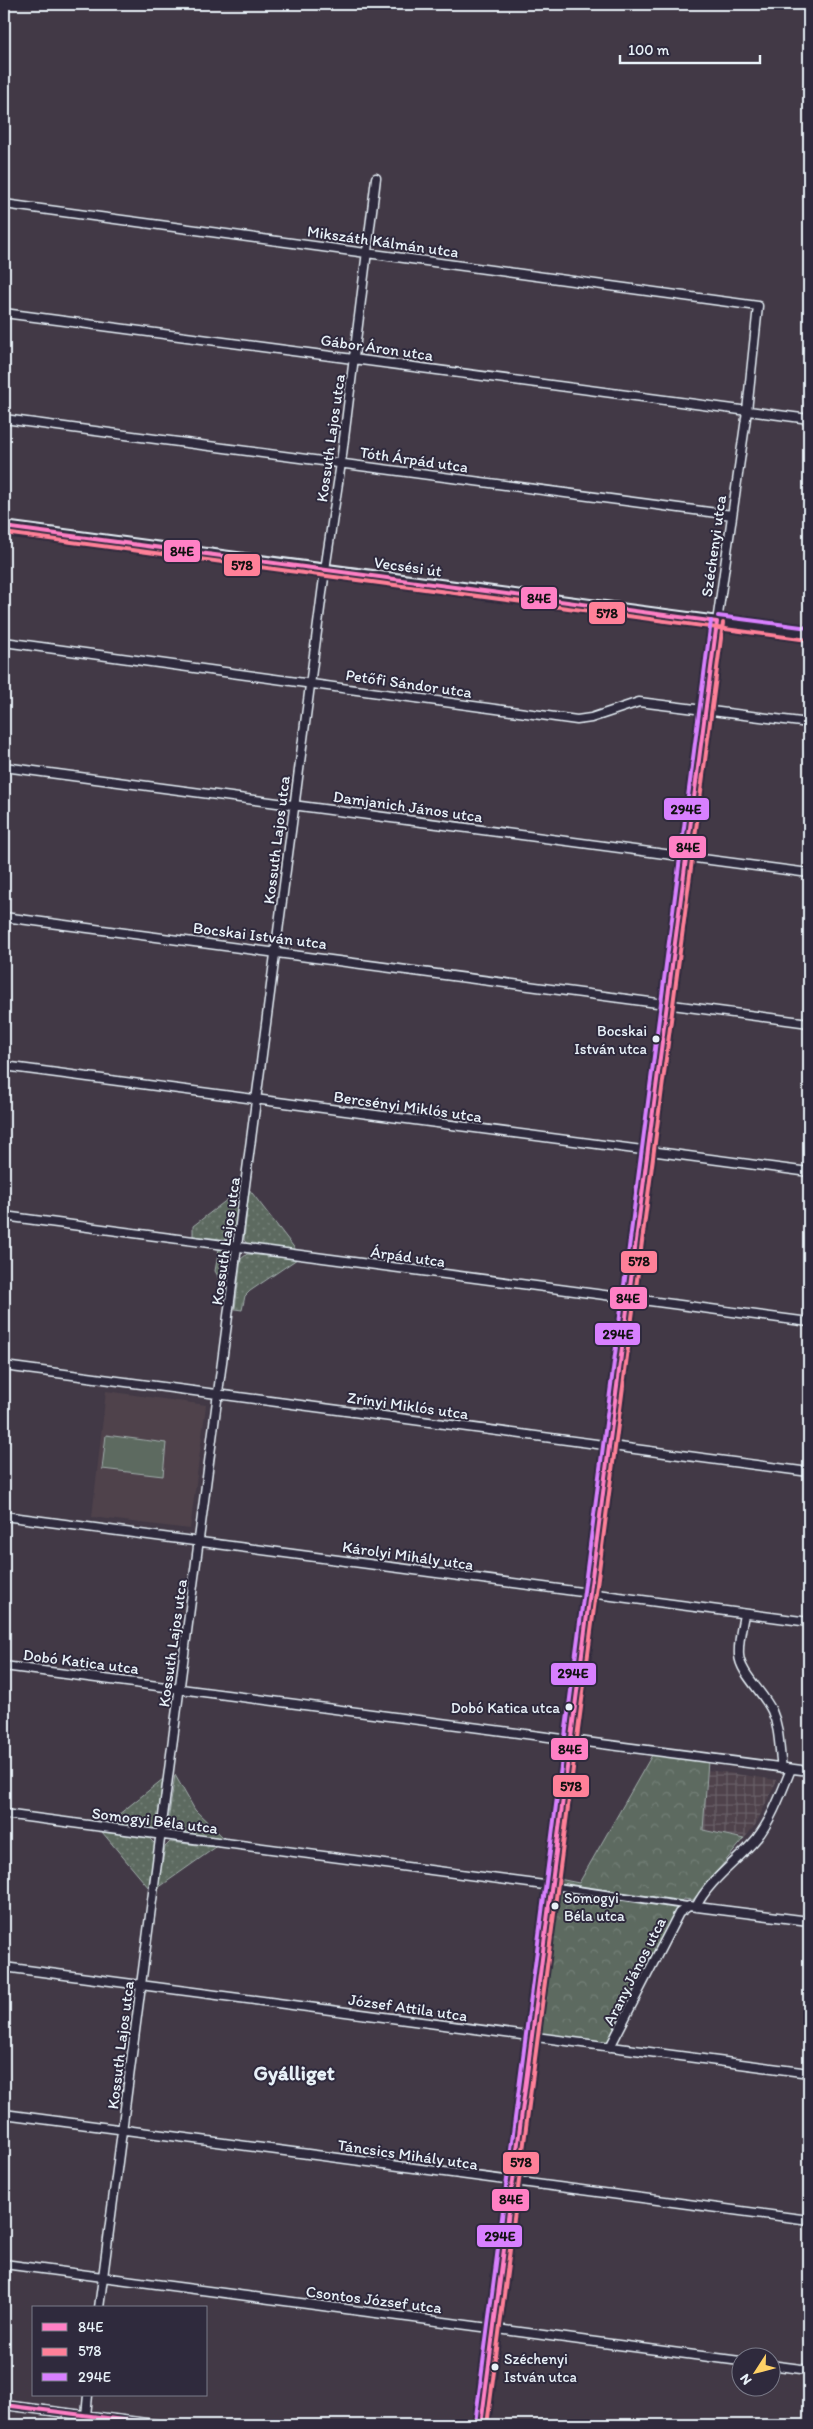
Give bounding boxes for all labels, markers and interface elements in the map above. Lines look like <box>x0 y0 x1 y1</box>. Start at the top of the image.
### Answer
scale bar <box>620 32 760 64</box>
text: 100 m <box>628 41 670 59</box>
street label: Mikszáth Kálmán utca <box>306 221 460 262</box>
street label: Gábor Áron utca <box>319 330 435 365</box>
street label: Kossuth Lajos utca <box>312 372 349 503</box>
street label: Tóth Árpád utca <box>359 442 469 477</box>
street label: Széchenyi utca <box>697 493 730 598</box>
line badge: 84E <box>163 539 201 563</box>
text: 84E <box>170 543 194 560</box>
street label: Vecsési út <box>373 552 443 581</box>
line badge: 578 <box>223 553 261 577</box>
text: 578 <box>231 557 253 574</box>
line badge: 84E <box>520 586 558 610</box>
text: 84E <box>527 590 551 607</box>
line badge: 578 <box>588 601 626 625</box>
text: 578 <box>596 605 618 622</box>
street label: Petőfi Sándor utca <box>344 665 474 702</box>
street label: Kossuth Lajos utca <box>259 774 294 905</box>
street label: Damjanich János utca <box>332 787 485 827</box>
line badge: 294E <box>663 797 710 821</box>
text: 294E <box>671 801 702 818</box>
line badge: 84E <box>668 835 707 859</box>
text: 84E <box>676 839 700 856</box>
street label: Bocskai István utca <box>192 918 328 953</box>
place label: Bocskai István utca <box>574 1022 648 1058</box>
marker: Bocskai István utca <box>651 1034 661 1044</box>
street label: Bercsényi Miklós utca <box>332 1087 484 1126</box>
street label: Kossuth Lajos utca <box>207 1175 244 1306</box>
street label: Árpád utca <box>369 1242 447 1271</box>
line badge: 578 <box>620 1250 658 1274</box>
text: 578 <box>628 1253 650 1270</box>
line badge: 84E <box>609 1286 648 1310</box>
text: 84E <box>616 1290 640 1307</box>
line badge: 294E <box>594 1322 641 1346</box>
text: 294E <box>603 1326 634 1343</box>
street label: Zrínyi Miklós utca <box>346 1388 470 1424</box>
street label: Károlyi Mihály utca <box>341 1537 475 1574</box>
street label: Kossuth Lajos utca <box>154 1577 191 1708</box>
street label: Dobó Katica utca <box>22 1645 141 1678</box>
line badge: 294E <box>550 1662 597 1686</box>
text: 294E <box>558 1665 589 1682</box>
place label: Dobó Katica utca <box>451 1699 560 1717</box>
marker: Dobó Katica utca <box>564 1702 574 1712</box>
line badge: 84E <box>550 1737 589 1761</box>
text: 84E <box>558 1741 582 1758</box>
line badge: 578 <box>552 1774 590 1798</box>
text: 578 <box>560 1778 582 1795</box>
street label: Somogyi Béla utca <box>91 1803 220 1838</box>
place label: Somogyi Béla utca <box>564 1889 625 1925</box>
marker: Somogyi Béla utca <box>550 1901 560 1911</box>
street label: Arany János utca <box>599 1913 670 2028</box>
street label: Kossuth Lajos utca <box>103 1979 138 2110</box>
street label: József Attila utca <box>347 1990 469 2025</box>
district label: Gyálliget <box>253 2060 335 2086</box>
street label: Táncsics Mihály utca <box>337 2135 480 2174</box>
line badge: 578 <box>502 2151 540 2175</box>
text: 578 <box>510 2154 532 2171</box>
line badge: 84E <box>491 2188 530 2212</box>
text: 84E <box>499 2191 523 2208</box>
line badge: 294E <box>476 2224 523 2248</box>
text: 294E <box>485 2228 516 2245</box>
street label: Csontos József utca <box>305 2282 444 2317</box>
legend <box>32 2306 208 2396</box>
text: 84E <box>78 2318 104 2336</box>
text: 578 <box>78 2342 102 2360</box>
north arrow <box>730 2346 780 2396</box>
place label: Széchenyi István utca <box>504 2350 577 2386</box>
marker: Széchenyi István utca <box>490 2362 500 2372</box>
text: 294E <box>78 2368 111 2386</box>
text: N <box>736 2371 756 2388</box>

